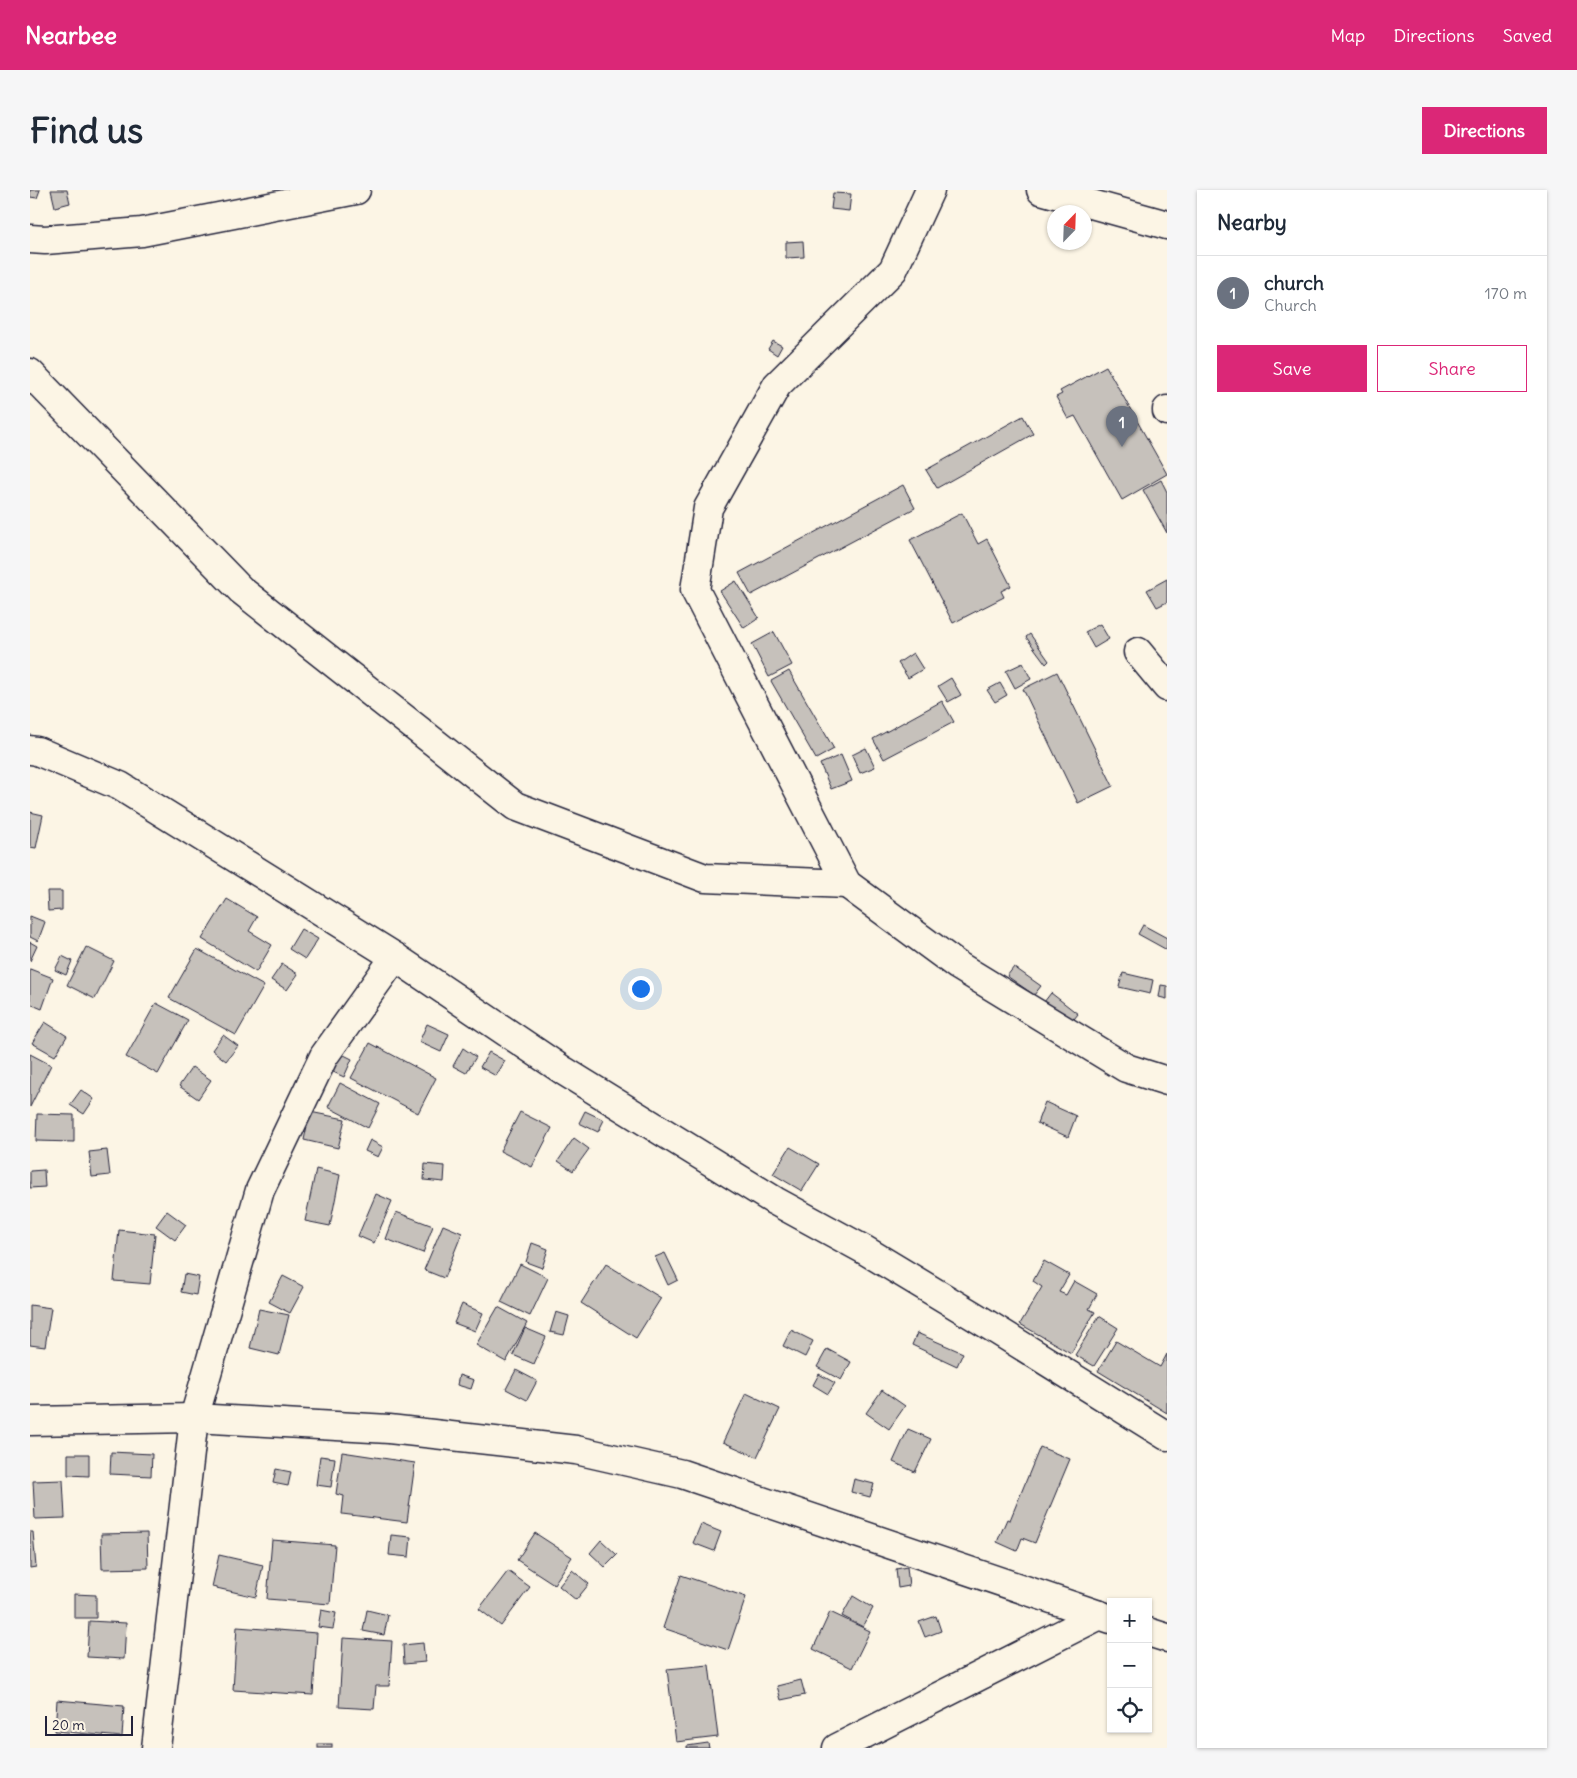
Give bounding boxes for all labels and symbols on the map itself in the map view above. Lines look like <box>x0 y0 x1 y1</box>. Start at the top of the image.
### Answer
north arrow <box>1047 205 1092 250</box>
pin: 1 <box>1106 406 1138 447</box>
your location <box>628 976 654 1002</box>
scale bar <box>45 1713 132 1736</box>

